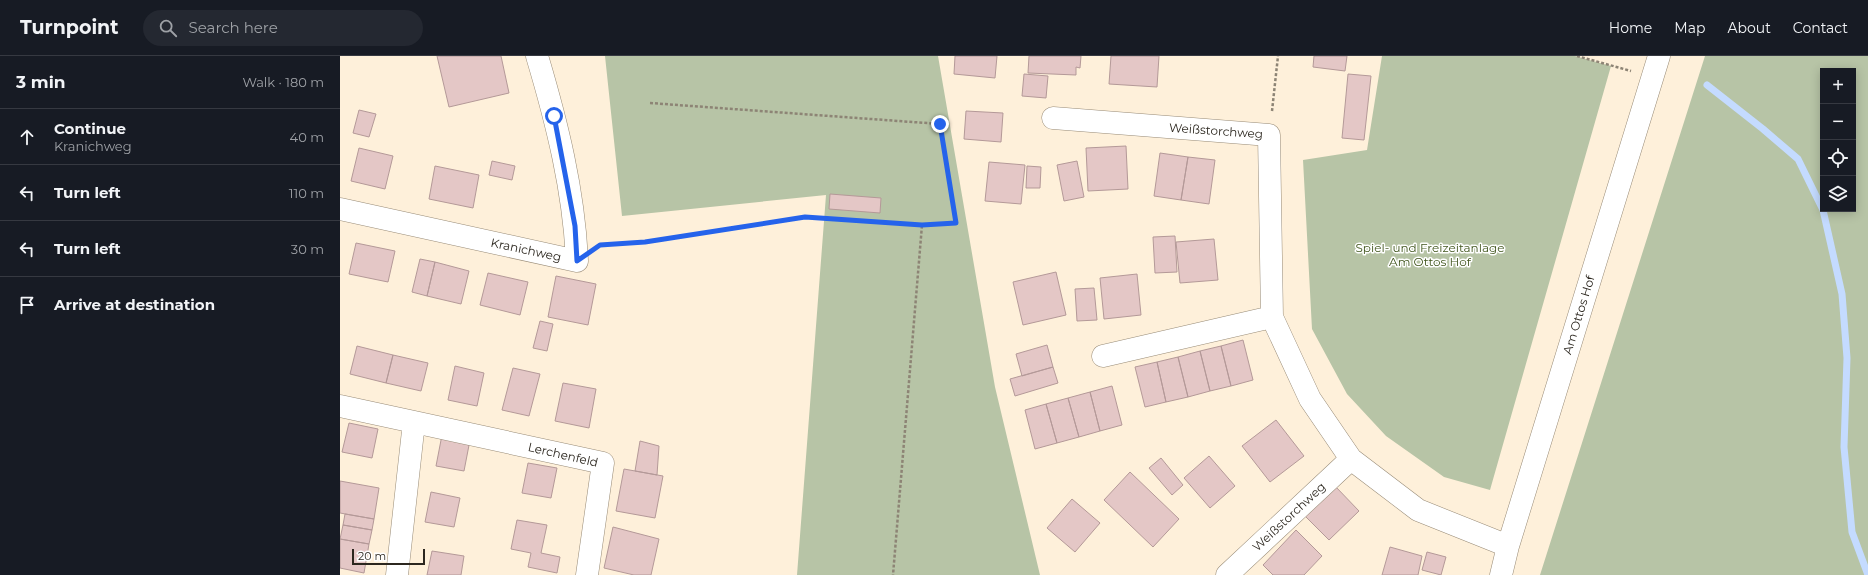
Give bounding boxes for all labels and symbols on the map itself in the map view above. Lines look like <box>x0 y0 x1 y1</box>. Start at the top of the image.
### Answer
route start <box>545 107 563 125</box>
route end <box>931 115 949 133</box>
street label: Weißstorchweg <box>1168 120 1264 141</box>
street label: Kranichweg <box>489 235 563 264</box>
park label: Spiel- und Freizeitanlage Am Ottos Hof <box>1355 240 1505 269</box>
street label: Am Ottos Hof <box>1559 273 1598 356</box>
street label: Lerchenfeld <box>527 439 600 470</box>
street label: Weißstorchweg <box>1249 479 1328 554</box>
scale bar <box>352 547 425 566</box>

